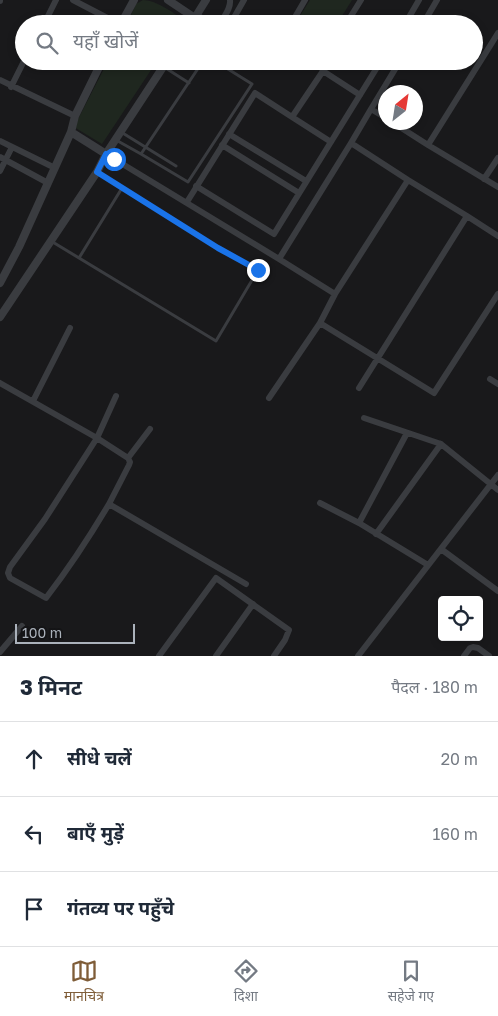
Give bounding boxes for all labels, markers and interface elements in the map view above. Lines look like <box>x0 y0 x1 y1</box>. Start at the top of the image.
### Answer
search box <box>15 15 483 70</box>
icon: search <box>33 29 61 57</box>
text: यहाँ खोजें <box>73 29 138 52</box>
north arrow <box>378 85 423 130</box>
route start <box>103 148 126 171</box>
route end <box>247 259 270 282</box>
map controls <box>438 596 483 641</box>
button: locate <box>438 596 483 641</box>
scale bar <box>15 621 135 644</box>
text: 100 m <box>22 624 62 641</box>
text: 3 मिनट <box>20 674 82 700</box>
text: पैदल · 180 m <box>391 677 478 697</box>
icon: ahead <box>20 745 48 773</box>
text: सीधे चलें <box>67 746 132 769</box>
text: 20 m <box>441 749 478 769</box>
icon: left <box>20 820 48 848</box>
text: बाएँ मुड़ें <box>67 821 124 844</box>
text: 160 m <box>432 824 478 844</box>
icon: arrive <box>20 895 48 923</box>
text: गंतव्य पर पहुँचे <box>67 896 174 919</box>
tab: मानचित्र <box>64 957 104 1007</box>
tab: दिशा <box>232 957 260 1007</box>
tab: सहेजे गए <box>388 957 434 1007</box>

